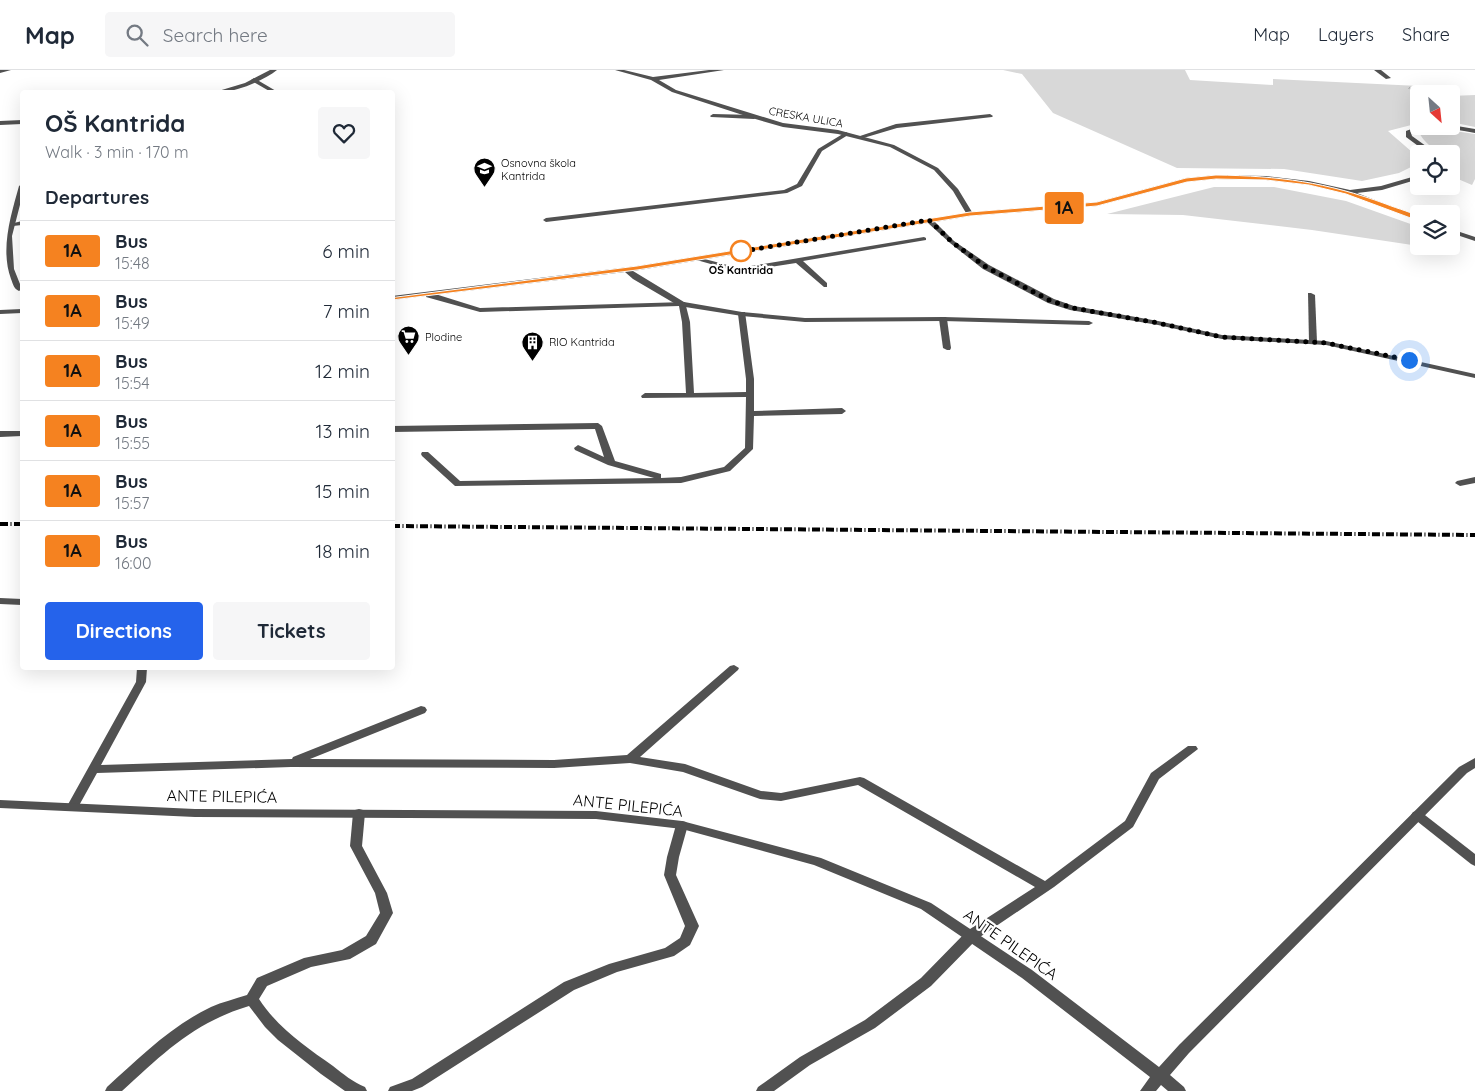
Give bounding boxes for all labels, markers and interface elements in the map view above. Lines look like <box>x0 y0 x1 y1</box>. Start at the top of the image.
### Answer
search box <box>105 12 455 57</box>
text: Map <box>25 20 75 50</box>
icon: search <box>123 21 151 49</box>
text: Search here <box>163 23 268 47</box>
text: Map <box>1253 23 1290 46</box>
text: Layers <box>1318 23 1374 46</box>
text: Share <box>1402 23 1450 46</box>
north arrow <box>1410 85 1460 135</box>
map controls <box>1410 85 1460 255</box>
street label: CRESKA ULICA <box>768 104 844 130</box>
button: heart <box>318 107 370 159</box>
text: OŠ Kantrida <box>45 108 185 138</box>
text: Walk · 3 min · 170 m <box>45 142 189 162</box>
button: locate <box>1410 145 1460 195</box>
place label: Osnovna škola Kantrida <box>501 156 576 183</box>
school or university icon: Osnovna škola Kantrida <box>473 157 497 188</box>
text: Departures <box>45 185 149 209</box>
line badge: 1A <box>1042 192 1086 224</box>
text: 1A <box>1055 196 1073 219</box>
button: layers <box>1410 205 1460 255</box>
text: Bus <box>115 229 148 253</box>
text: 1A <box>63 239 82 262</box>
text: 6 min <box>322 239 370 263</box>
marker: OŠ Kantrida <box>730 240 752 262</box>
text: 15:48 <box>115 253 150 273</box>
place label: OŠ Kantrida <box>709 263 773 277</box>
text: Bus <box>115 289 148 313</box>
text: 1A <box>63 299 82 322</box>
text: 7 min <box>323 299 370 323</box>
text: 15:49 <box>115 313 150 333</box>
supermarket icon: Plodine <box>397 325 421 356</box>
place label: Plodine <box>425 330 462 344</box>
building icon: RIO Kantrida <box>521 330 545 361</box>
place label: RIO Kantrida <box>549 335 615 349</box>
your location <box>1397 348 1422 373</box>
text: Bus <box>115 349 148 373</box>
text: 1A <box>63 359 82 382</box>
text: 12 min <box>315 359 370 383</box>
text: 15:54 <box>115 373 150 393</box>
text: Bus <box>115 409 148 433</box>
text: 1A <box>63 419 82 442</box>
text: 13 min <box>315 419 370 443</box>
text: 15:55 <box>115 433 150 453</box>
text: Bus <box>115 469 148 493</box>
text: 1A <box>63 479 82 502</box>
text: 15 min <box>315 479 370 503</box>
text: 15:57 <box>115 493 150 513</box>
text: Bus <box>115 529 148 553</box>
text: 1A <box>63 539 82 562</box>
text: 18 min <box>315 539 370 563</box>
text: 16:00 <box>115 553 152 573</box>
button: Directions <box>45 602 203 660</box>
button: Tickets <box>213 602 370 660</box>
street label: ANTE PILEPIĆA <box>167 785 277 807</box>
street label: ANTE PILEPIĆA <box>572 789 684 821</box>
street label: ANTE PILEPIĆA <box>960 904 1062 984</box>

